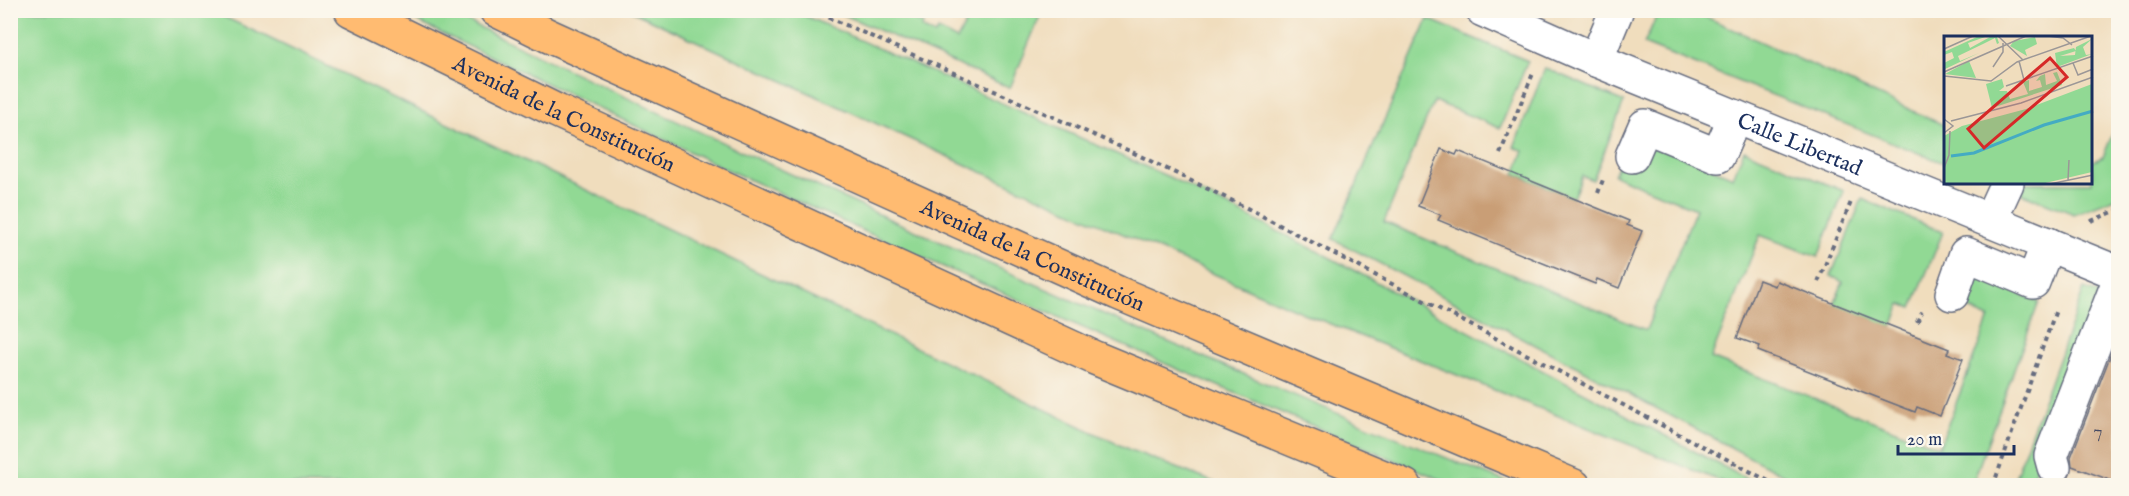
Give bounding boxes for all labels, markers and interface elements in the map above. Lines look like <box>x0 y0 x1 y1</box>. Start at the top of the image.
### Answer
inset map <box>1944 36 2093 184</box>
street label: Avenida de la Constitución <box>447 50 680 179</box>
street label: Calle Libertad <box>1733 107 1866 183</box>
street label: Avenida de la Constitución <box>915 193 1149 319</box>
scale bar <box>1898 418 2014 456</box>
house number: 7 <box>2093 419 2103 444</box>
text: 20 m <box>1907 429 1942 452</box>

